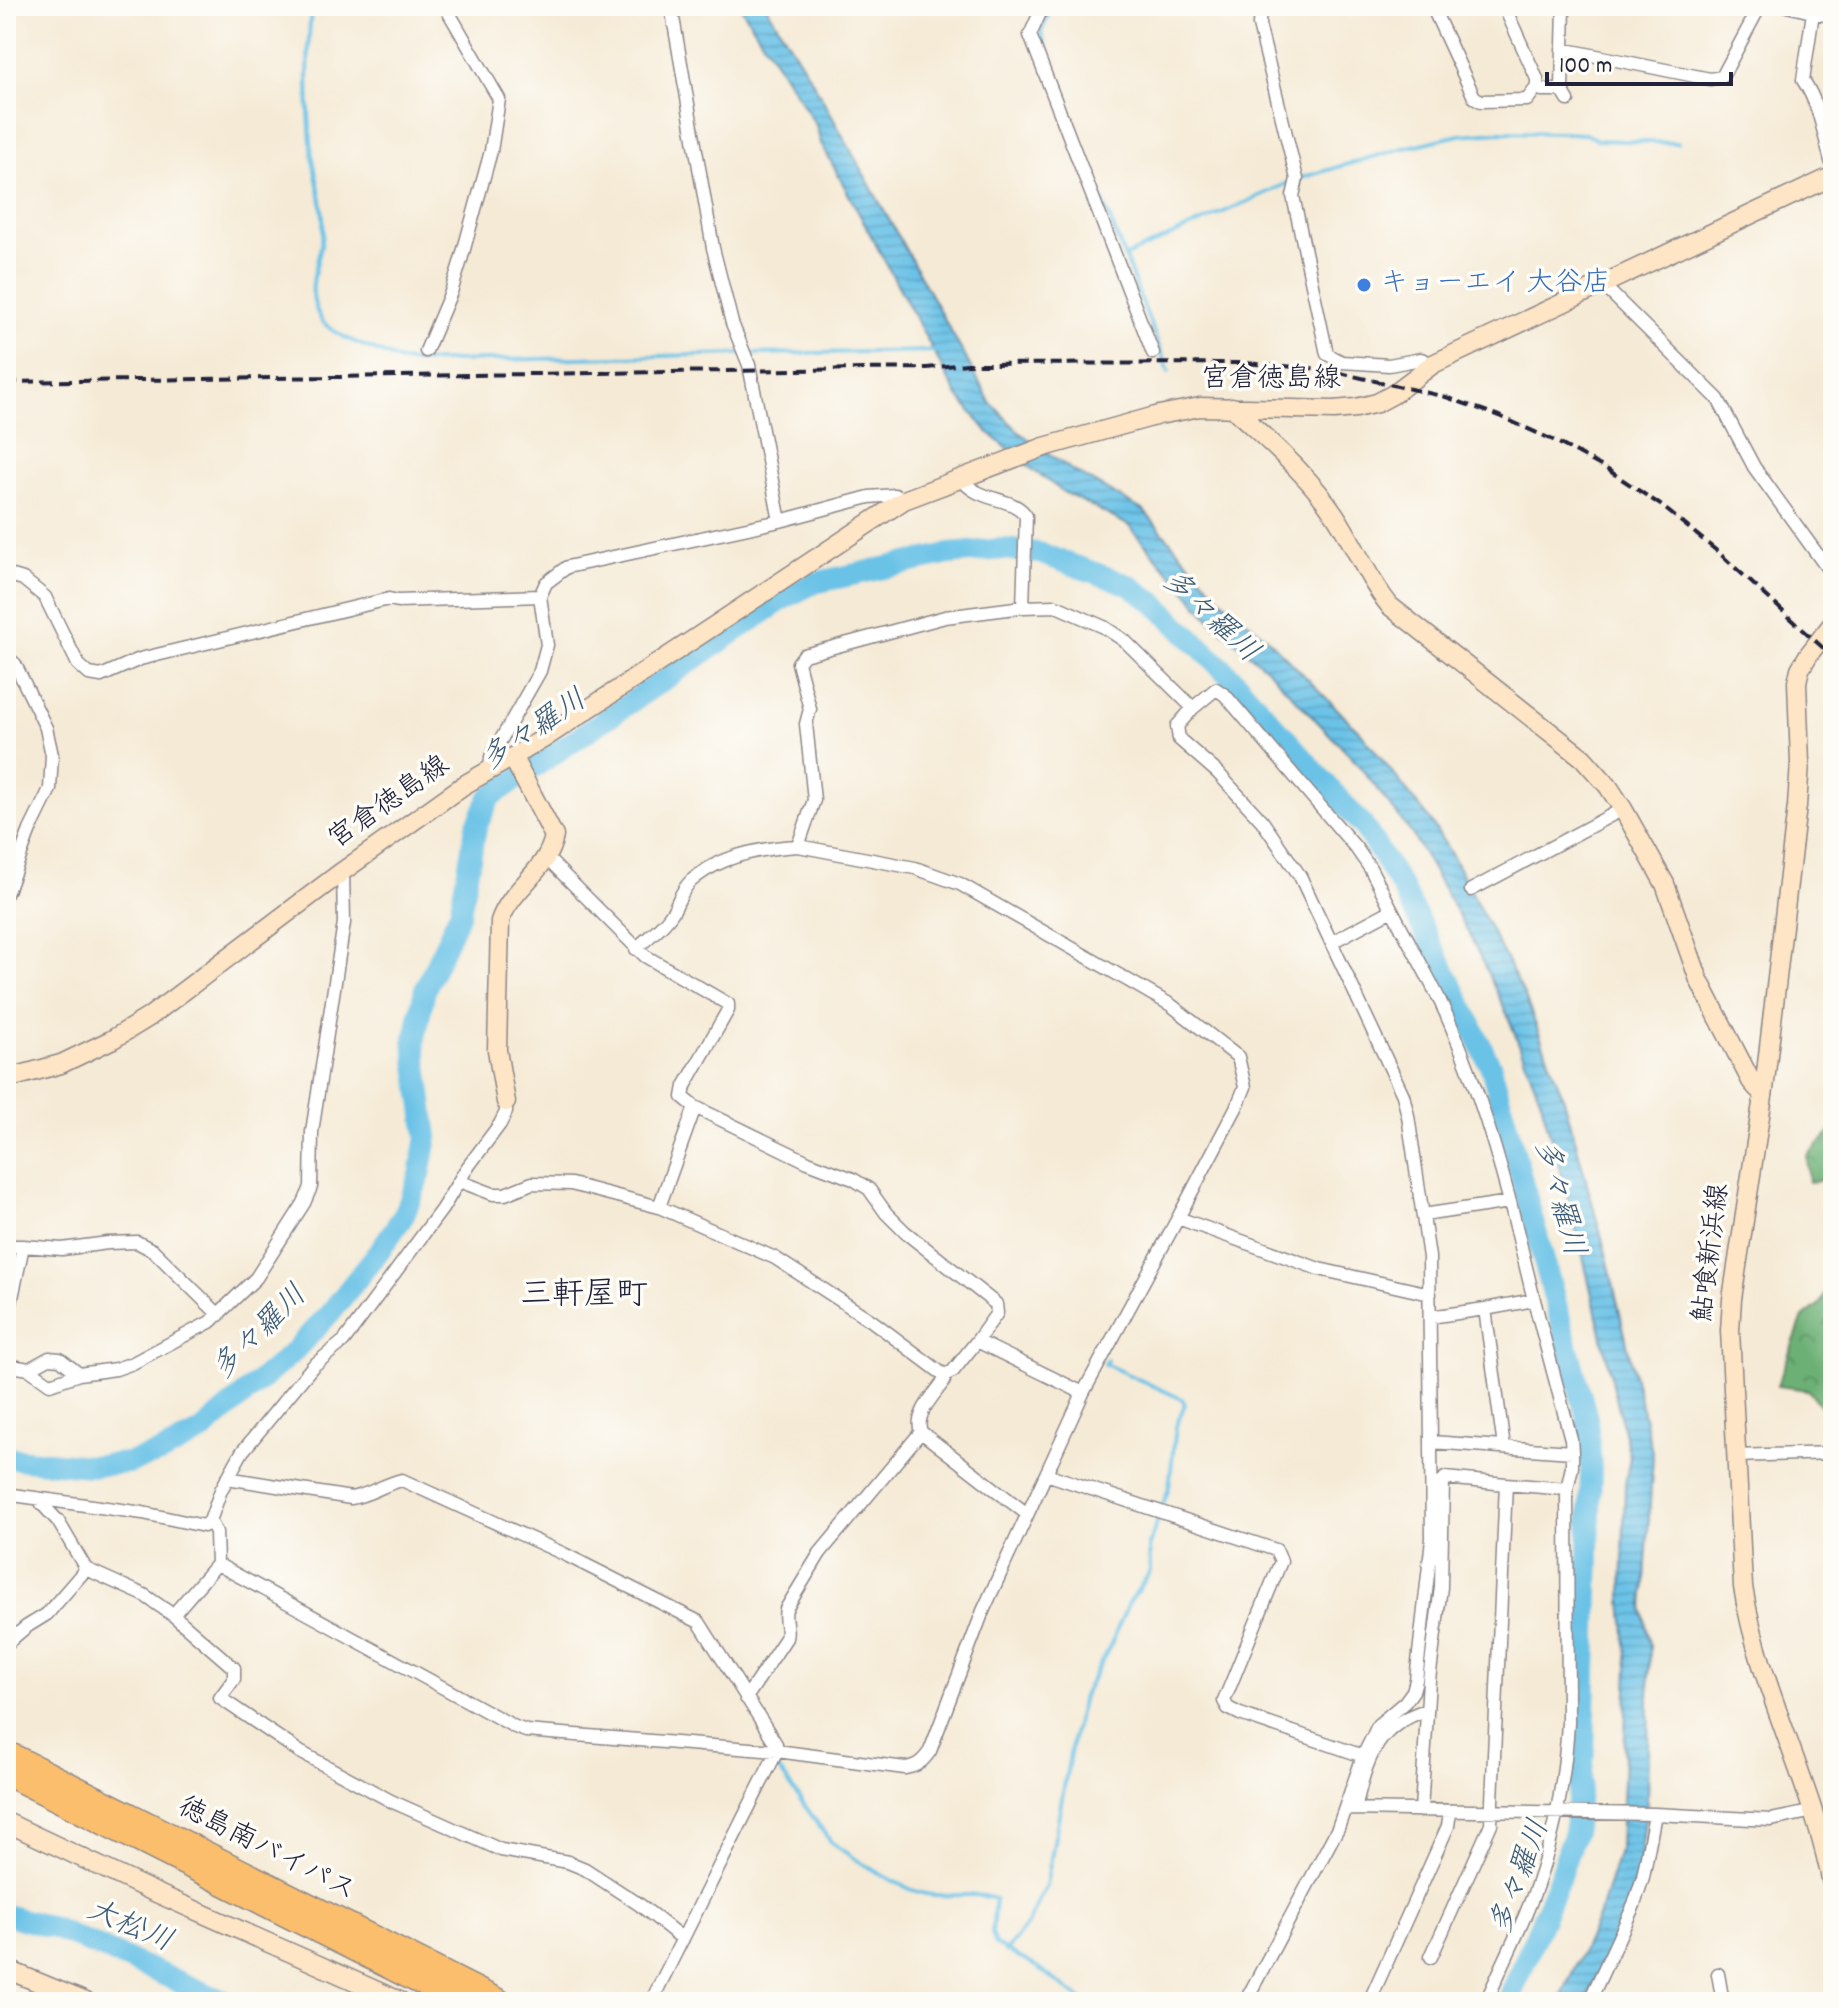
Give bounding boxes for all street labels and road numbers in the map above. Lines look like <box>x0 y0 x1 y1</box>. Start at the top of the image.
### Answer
street label: 宮倉徳島線 <box>1201 361 1341 401</box>
street label: 宮倉徳島線 <box>321 747 459 861</box>
street label: 鮎喰新浜線 <box>1685 1181 1741 1325</box>
street label: 徳島南バイパス <box>170 1789 362 1913</box>

